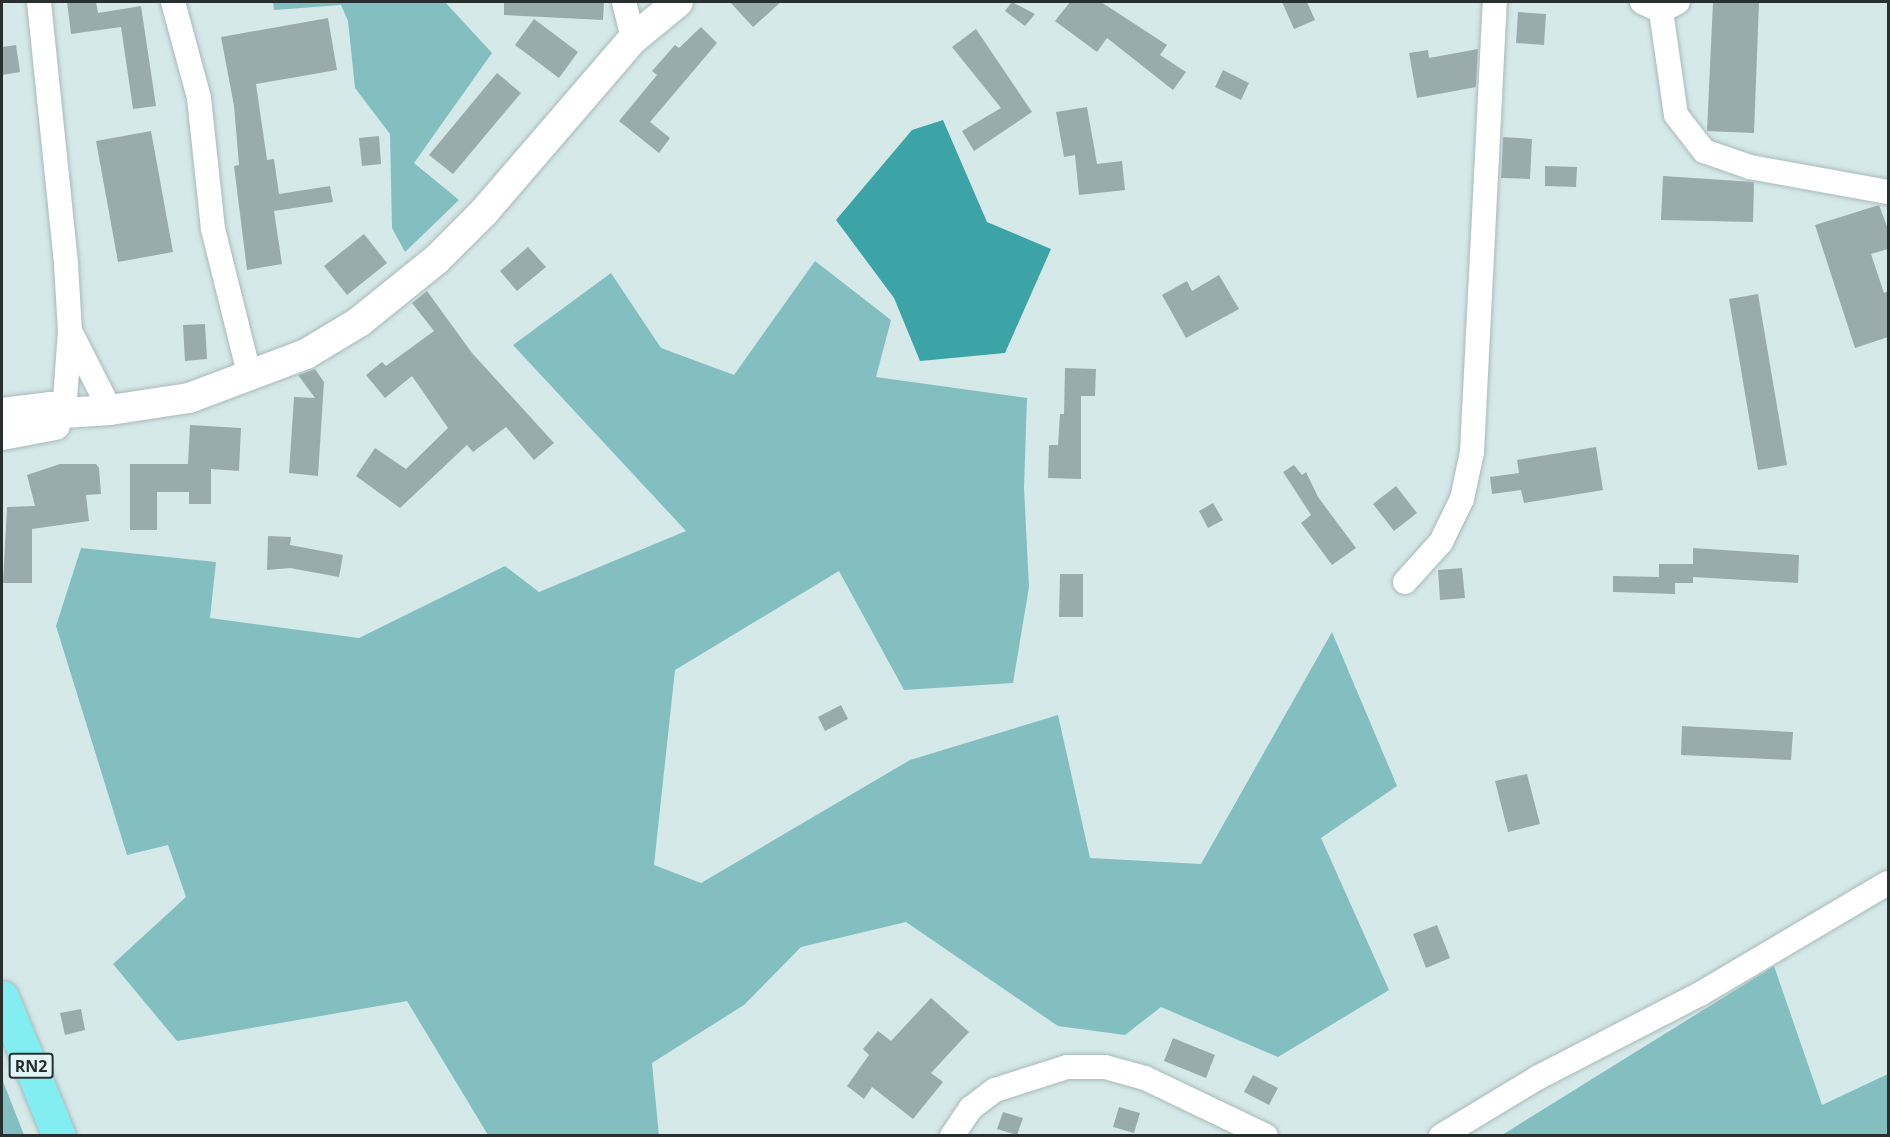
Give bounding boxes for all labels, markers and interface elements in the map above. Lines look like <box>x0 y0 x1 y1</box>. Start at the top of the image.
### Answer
road number: RN2 <box>9 1053 54 1079</box>

